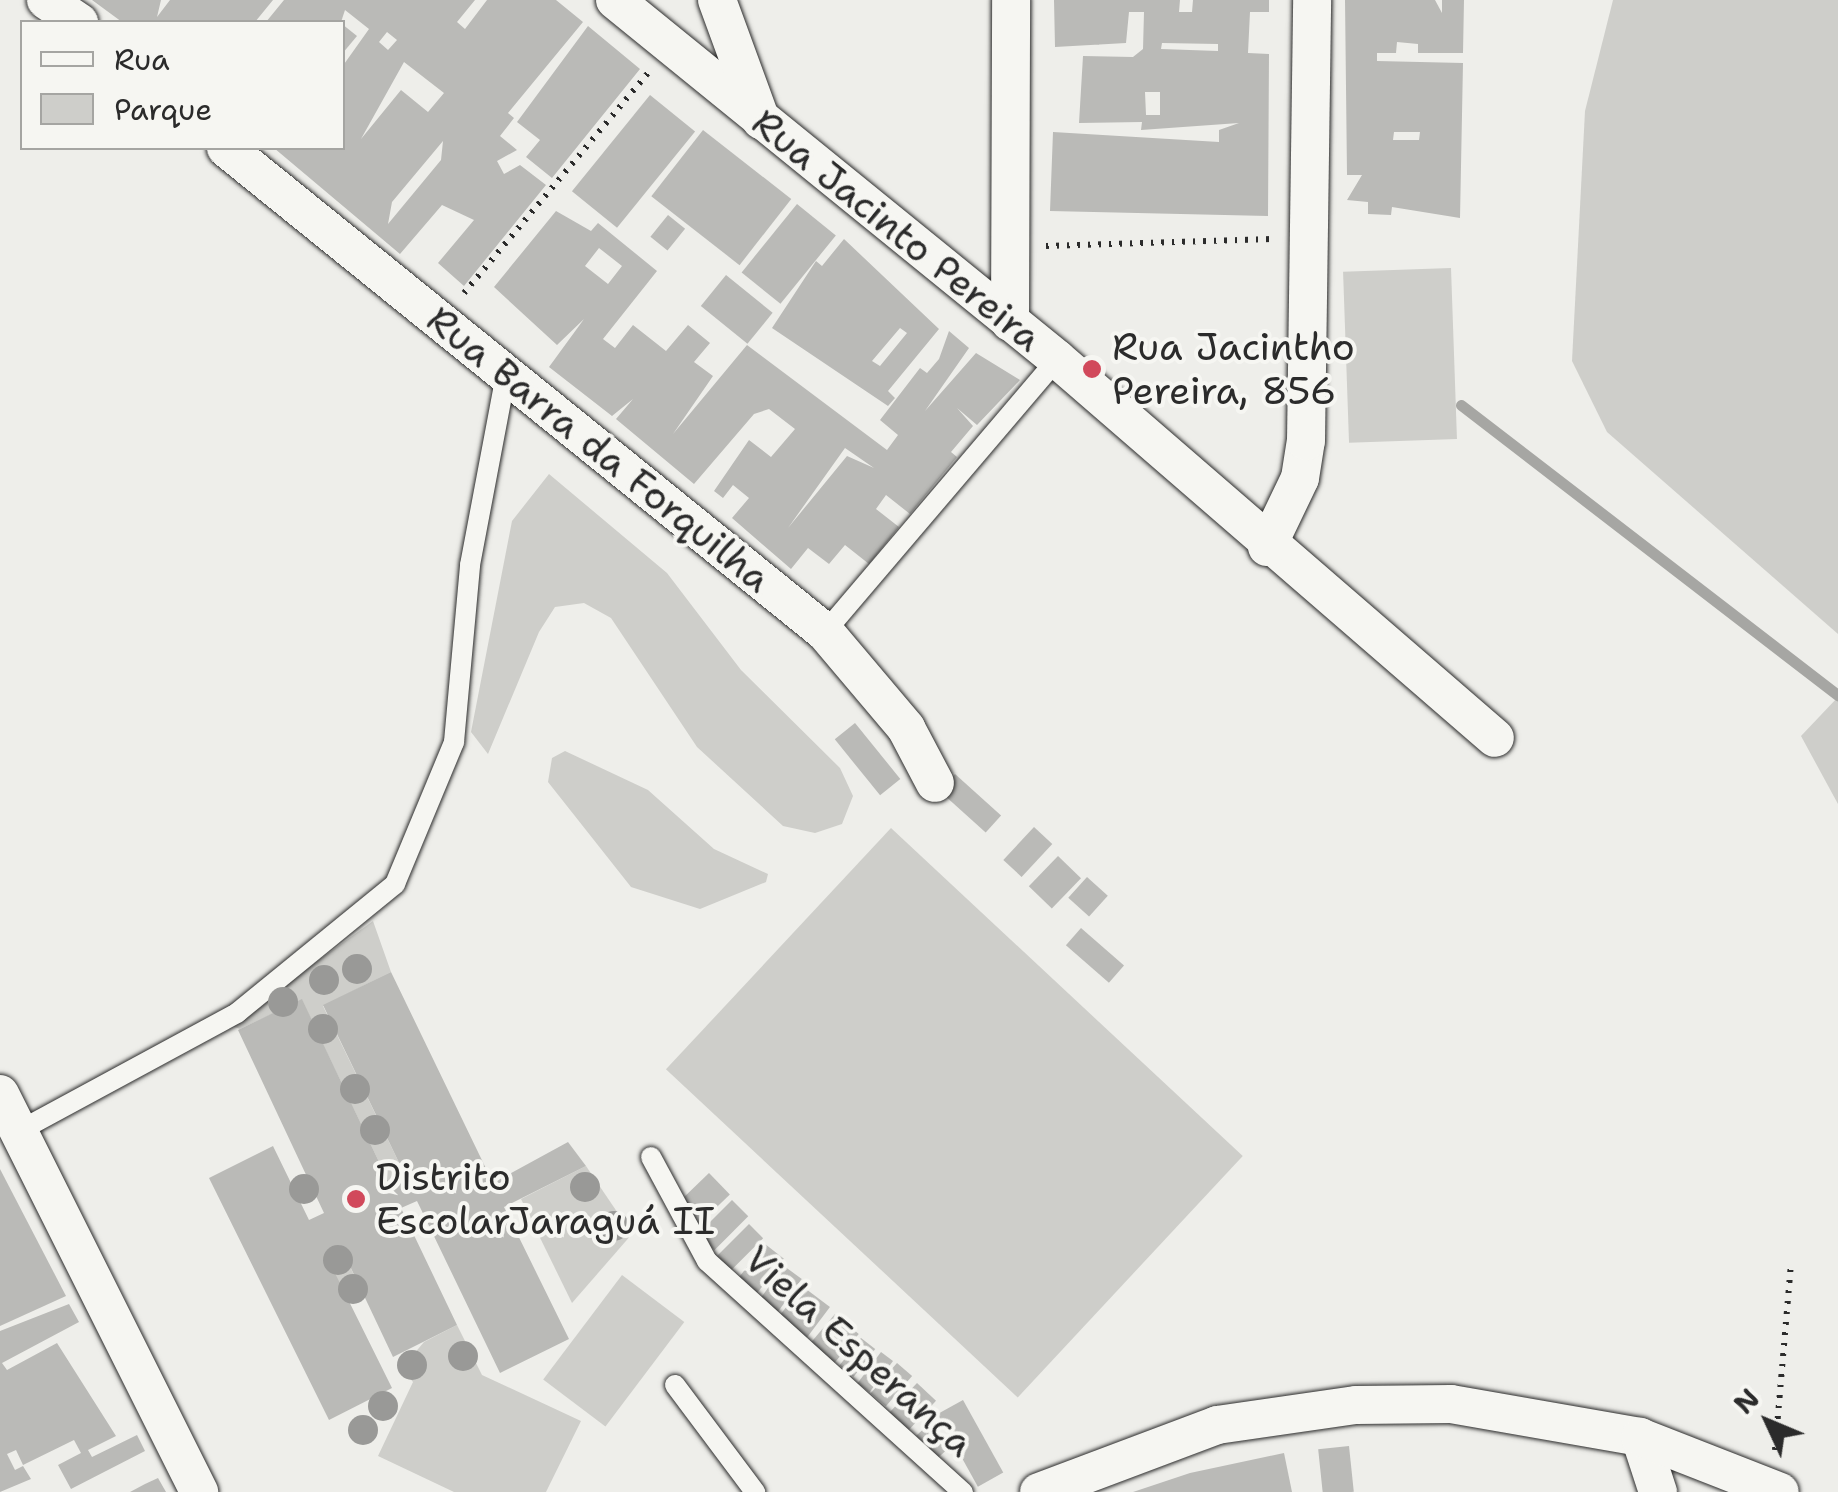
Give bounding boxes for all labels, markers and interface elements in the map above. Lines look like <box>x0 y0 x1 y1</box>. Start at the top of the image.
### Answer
legend <box>20 20 345 150</box>
text: Rua <box>114 39 170 80</box>
text: Parque <box>114 89 212 130</box>
street label: Rua Jacinto Pereira <box>743 99 1051 361</box>
street label: Rua Barra da Forquilha <box>418 296 780 602</box>
place label: Rua Jacintho Pereira, 856 <box>1112 324 1355 414</box>
marker: Rua Jacintho Pereira, 856 <box>1081 358 1103 380</box>
place label: Distrito EscolarJaraguá II <box>376 1154 715 1244</box>
marker: Distrito EscolarJaraguá II <box>345 1188 367 1210</box>
street label: Viela Esperança <box>735 1236 983 1466</box>
north arrow <box>1718 1372 1818 1472</box>
text: N <box>1725 1380 1768 1422</box>

